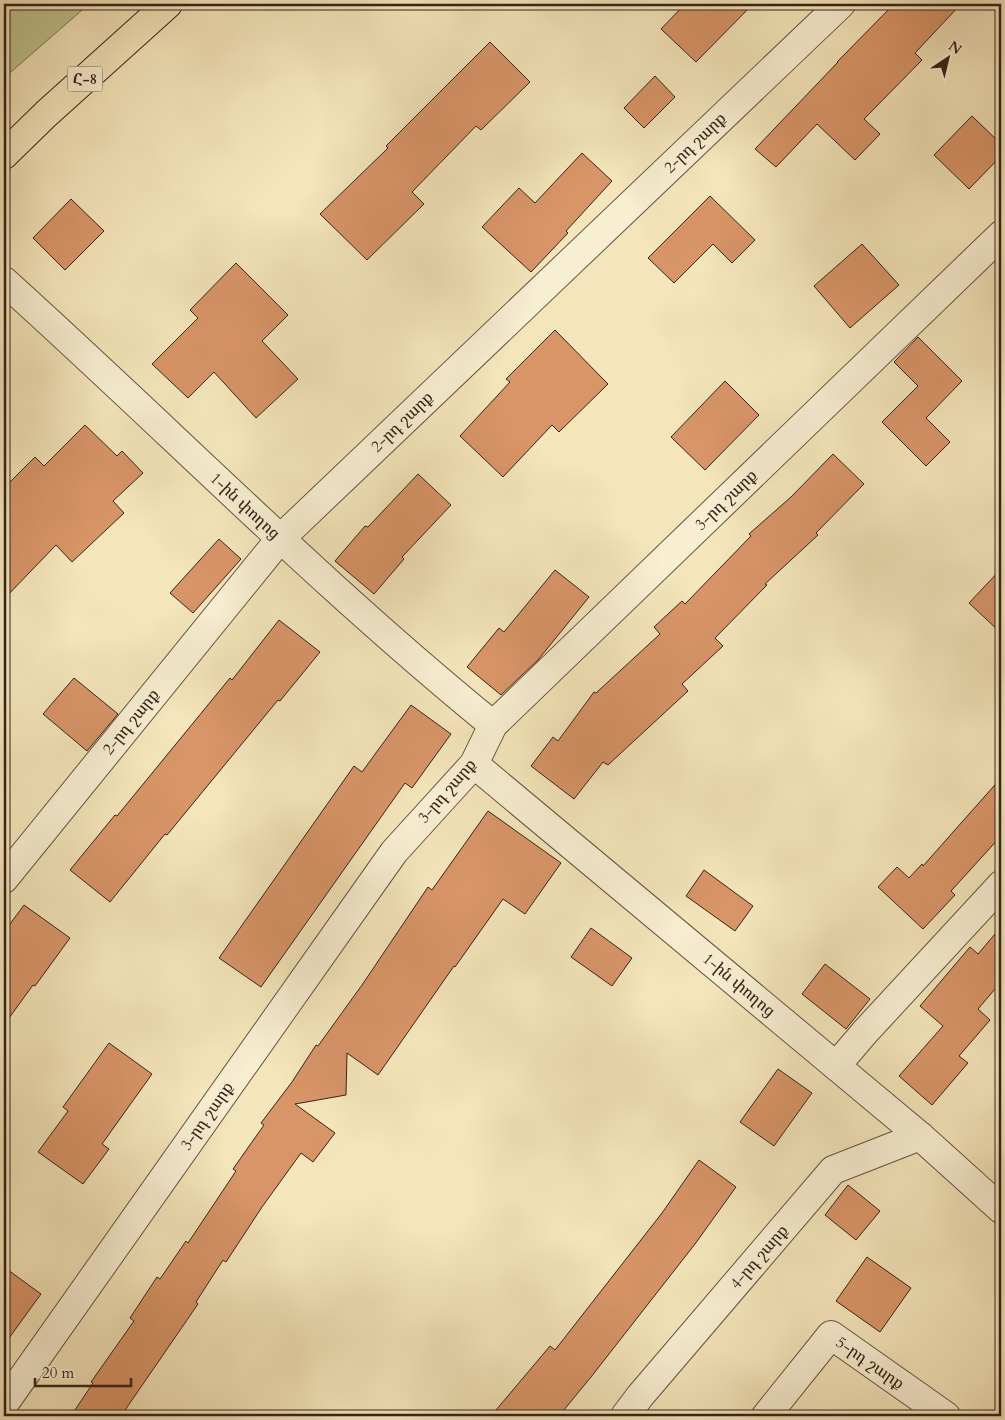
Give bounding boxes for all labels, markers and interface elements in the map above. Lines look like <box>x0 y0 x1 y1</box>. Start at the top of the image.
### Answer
north arrow <box>922 32 972 82</box>
text: N <box>945 36 966 59</box>
road number: Հ-8 <box>68 66 102 92</box>
street label: 2-րդ շարք <box>659 108 731 178</box>
street label: 2-րդ շարք <box>366 387 438 457</box>
street label: 3-րդ շարք <box>690 465 762 535</box>
street label: 1-ին փողոց <box>205 468 285 544</box>
street label: 2-րդ շարք <box>98 684 164 760</box>
street label: 3-րդ շարք <box>413 754 481 828</box>
street label: 1-ին փողոց <box>698 948 780 1022</box>
street label: 3-րդ շարք <box>175 1077 239 1155</box>
street label: 4-րդ շարք <box>725 1220 793 1294</box>
street label: 5-րդ շարք <box>831 1331 909 1395</box>
scale bar <box>35 1355 131 1387</box>
text: 20 m <box>42 1363 74 1383</box>

